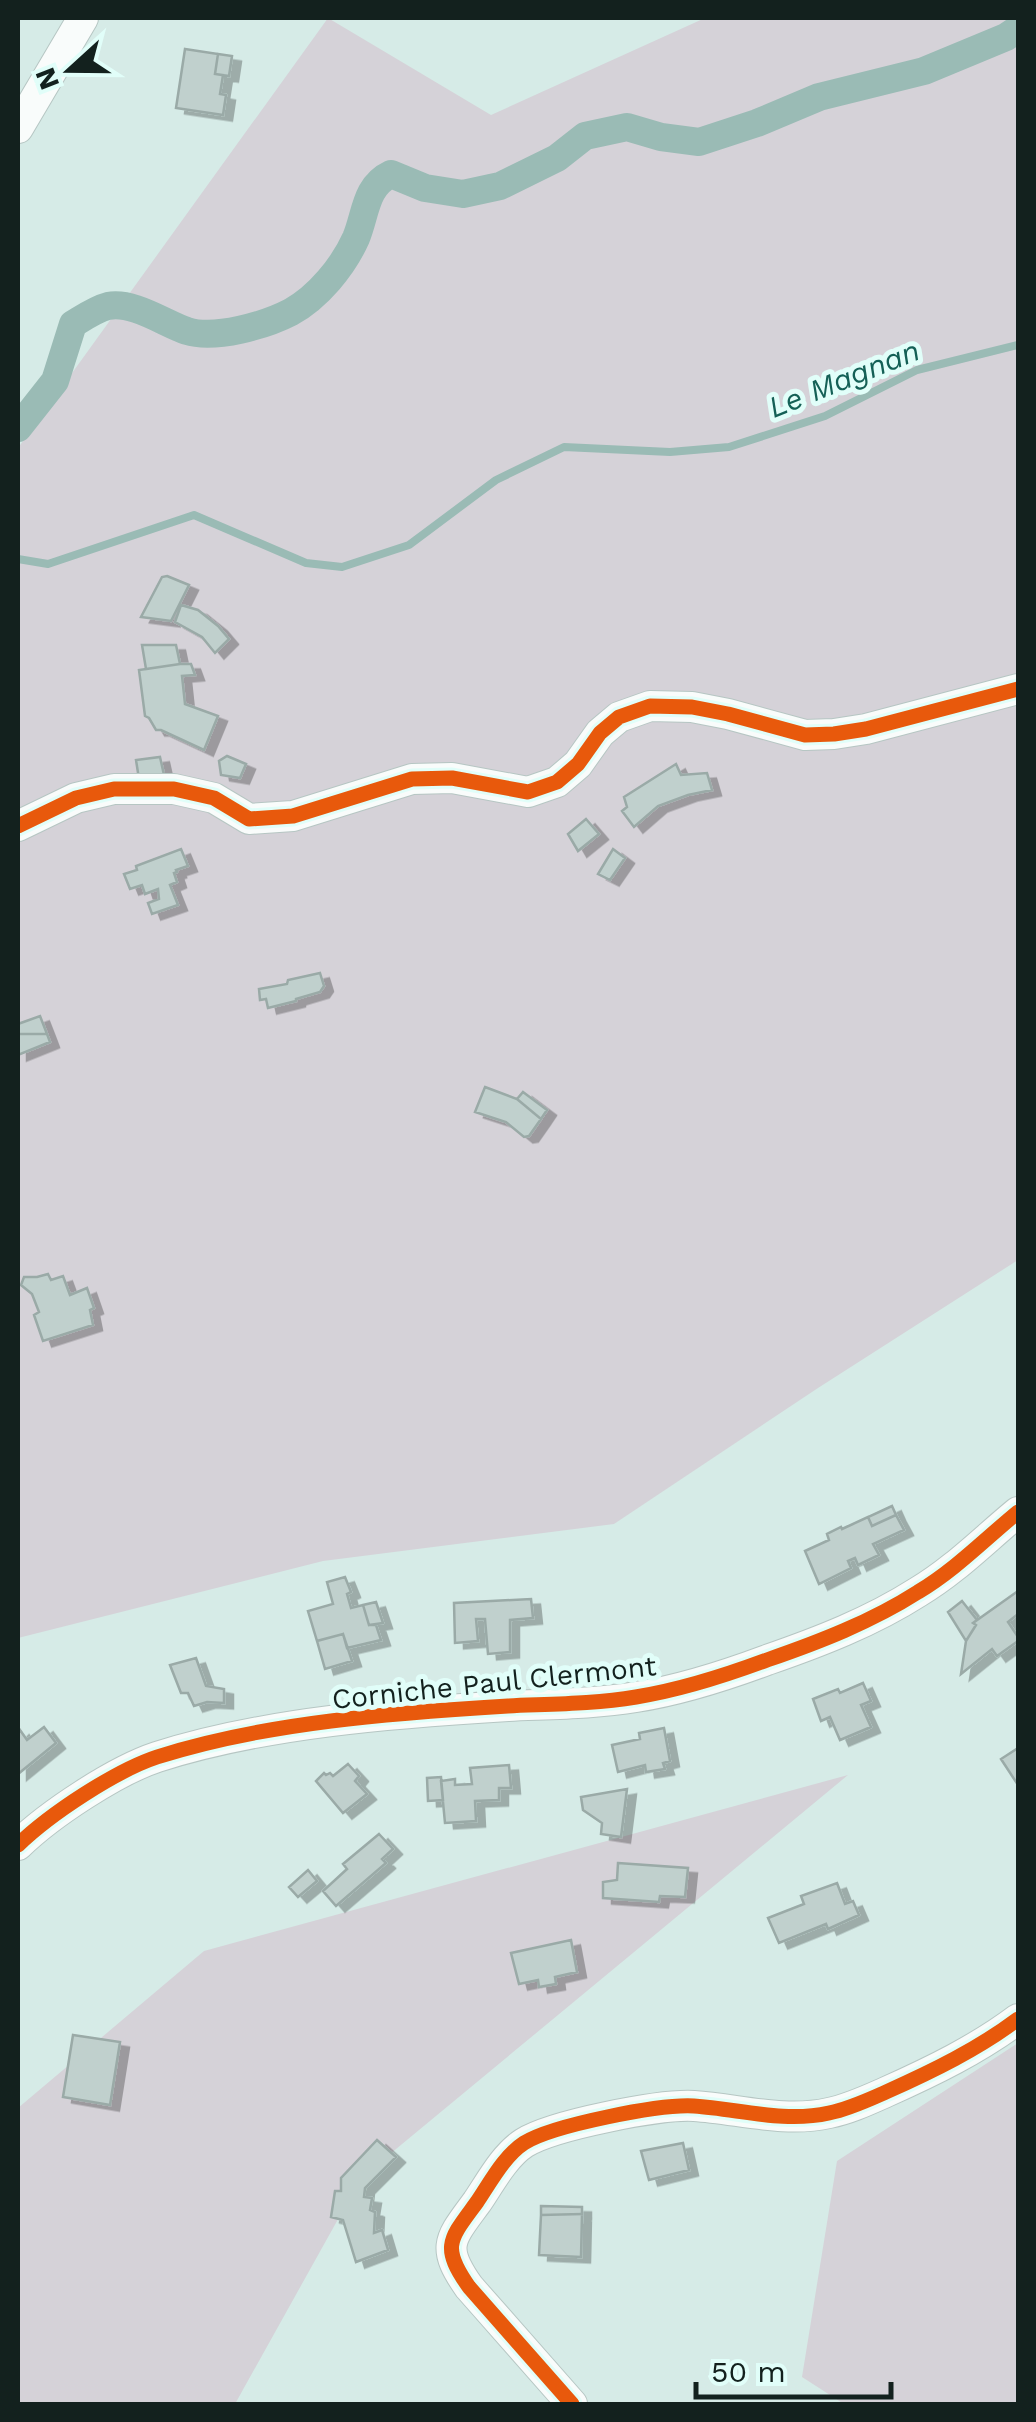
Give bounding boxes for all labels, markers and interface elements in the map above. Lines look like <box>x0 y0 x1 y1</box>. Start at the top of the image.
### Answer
north arrow <box>20 20 120 120</box>
text: N <box>28 63 66 94</box>
water label: Le Magnan <box>763 332 925 425</box>
street label: Corniche Paul Clermont <box>330 1649 658 1716</box>
scale bar <box>696 2337 891 2399</box>
text: 50 m <box>711 2354 786 2389</box>

